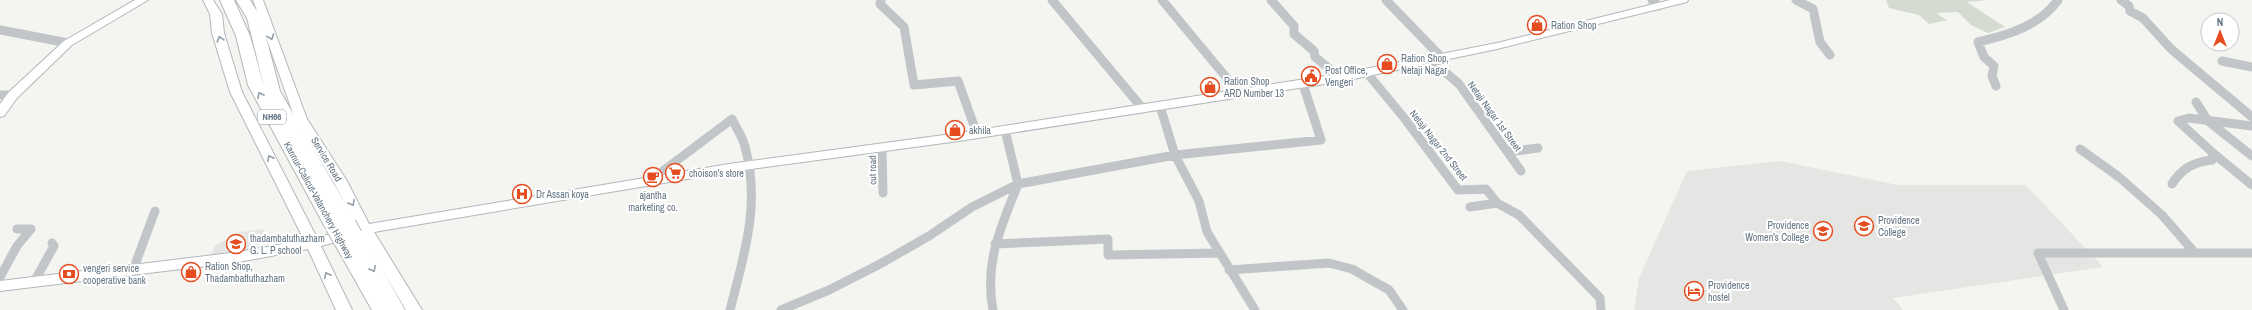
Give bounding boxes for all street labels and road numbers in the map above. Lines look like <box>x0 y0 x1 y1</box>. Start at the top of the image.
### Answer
street label: Netaji Nagar 1st Street <box>1465 79 1525 154</box>
street label: Netaji Nagar 2nd Street <box>1407 107 1471 184</box>
road number: NH66 <box>258 110 286 124</box>
street label: Service Road <box>308 135 345 184</box>
street label: Kannur-Calicut-Valanchery Highway <box>281 139 357 262</box>
street label: cut road <box>866 155 879 185</box>

